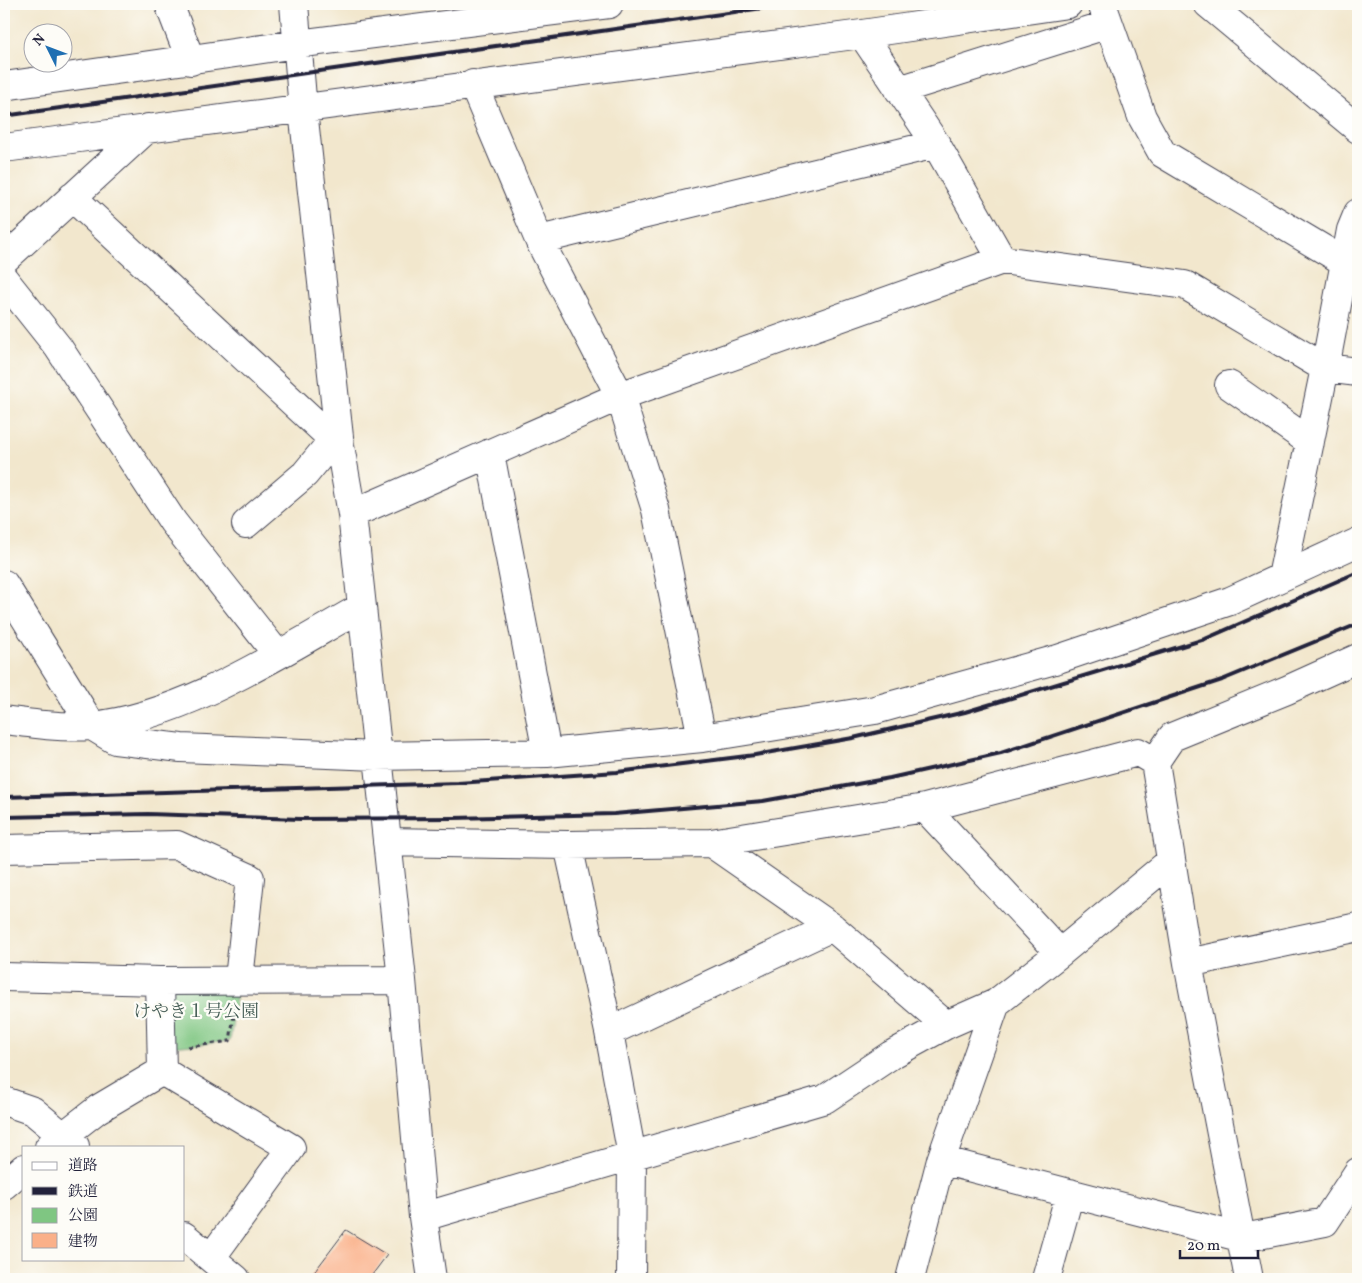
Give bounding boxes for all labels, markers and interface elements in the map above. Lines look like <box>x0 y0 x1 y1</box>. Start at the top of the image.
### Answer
north arrow <box>22 22 72 72</box>
text: N <box>29 30 50 50</box>
park label: けやき１号公園 <box>133 1000 259 1025</box>
legend <box>22 1146 185 1260</box>
text: 道路 <box>68 1156 98 1177</box>
text: 鉄道 <box>68 1182 98 1203</box>
text: 公園 <box>68 1206 98 1227</box>
scale bar <box>1180 1228 1257 1260</box>
text: 建物 <box>68 1232 98 1253</box>
text: 20 m <box>1187 1236 1220 1257</box>

